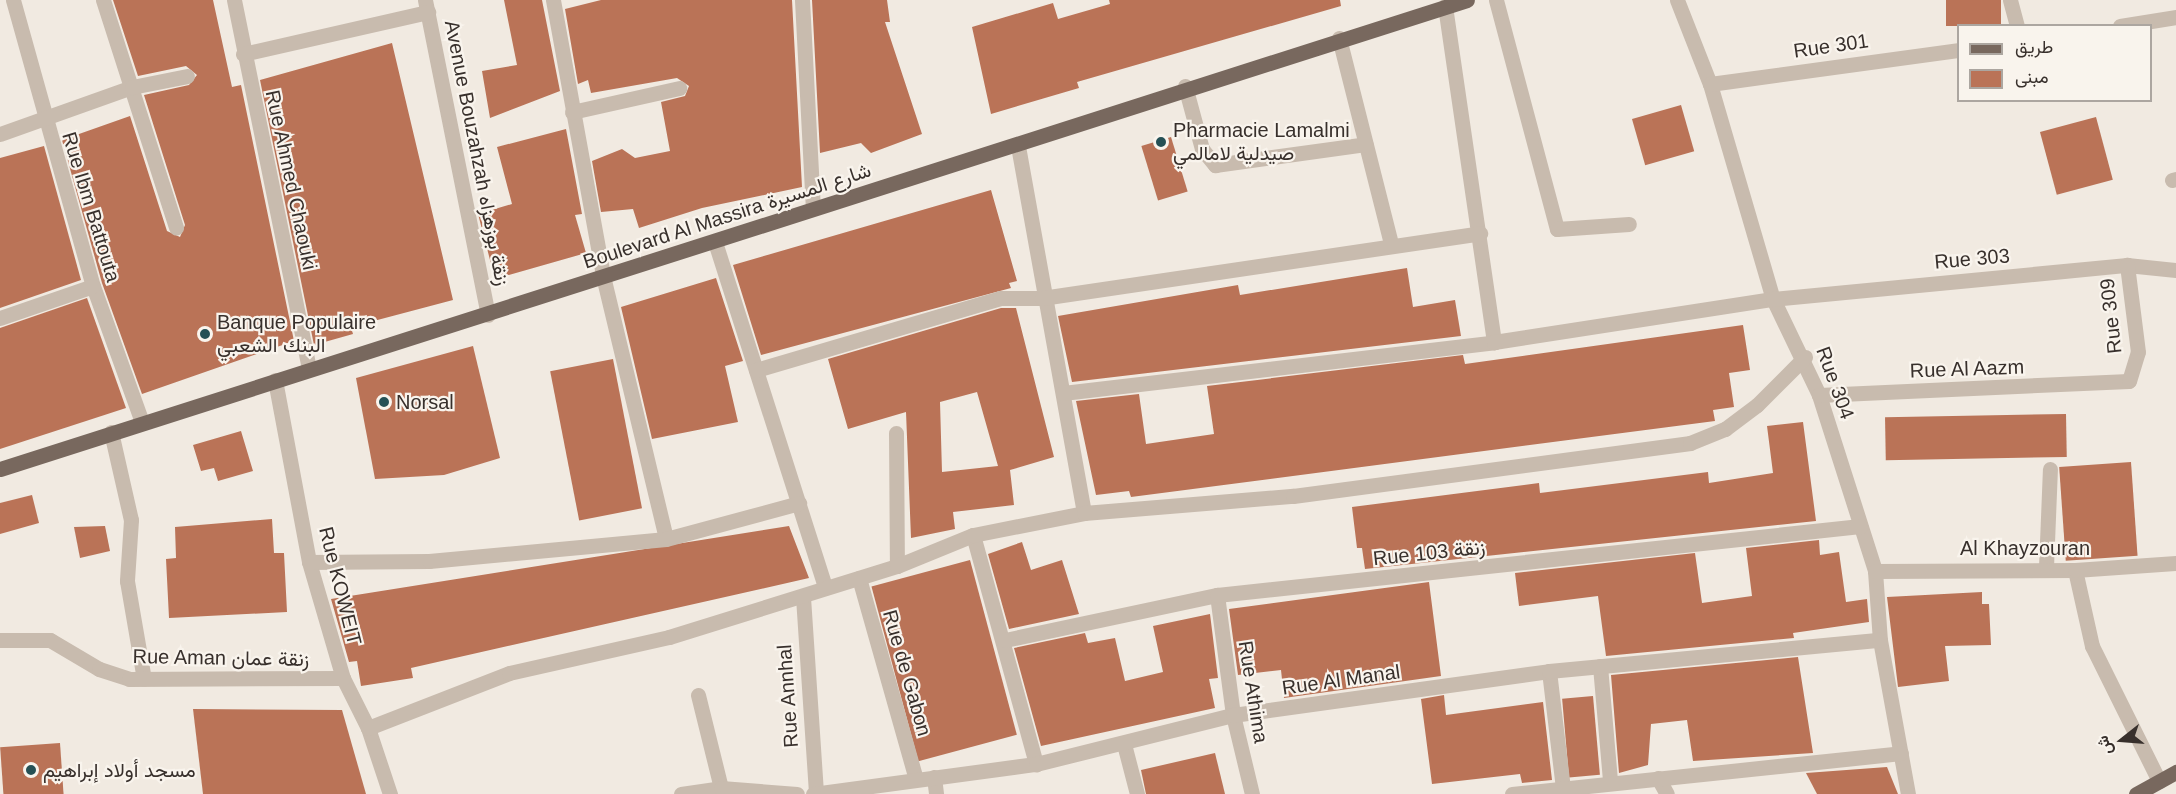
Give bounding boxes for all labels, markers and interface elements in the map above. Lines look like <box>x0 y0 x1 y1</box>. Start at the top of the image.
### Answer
street label: Avenue Bouzahzah زنقة بوزهزاه <box>439 18 515 288</box>
legend <box>1957 24 2152 102</box>
street label: Rue 301 <box>1792 29 1870 63</box>
text: طريق <box>2015 37 2053 57</box>
text: مبنى <box>2015 67 2049 87</box>
street label: Rue Ahmed Chaouki <box>260 87 322 273</box>
place label: Pharmacie Lamalmi صيدلية لامالمي <box>1173 118 1350 165</box>
street label: Rue Ibm Battouta <box>57 129 125 285</box>
marker: Pharmacie Lamalmi صيدلية لامالمي <box>1154 135 1168 149</box>
street label: Boulevard Al Massira شارع المسيرة <box>579 158 875 274</box>
street label: Rue 303 <box>1933 244 2011 274</box>
street label: Rue 309 <box>2095 277 2127 355</box>
place label: Banque Populaire البنك الشعبي <box>217 310 376 357</box>
marker: Banque Populaire البنك الشعبي <box>198 327 212 341</box>
street label: Rue 304 <box>1811 343 1859 423</box>
street label: Rue Al Aazm <box>1908 355 2026 383</box>
place label: Norsal <box>396 390 454 414</box>
marker: Norsal <box>377 395 391 409</box>
street label: Rue KOWEIT <box>314 524 366 648</box>
street label: Rue 103 زنقة <box>1372 535 1486 571</box>
street label: Al Khayzouran <box>1960 536 2090 560</box>
street label: Rue de Gabon <box>878 607 936 739</box>
street label: Rue Athima <box>1233 639 1273 745</box>
street label: Rue Annhal <box>772 643 804 749</box>
street label: Rue Aman زنقة عمان <box>132 644 310 672</box>
street label: Rue Al Manal <box>1280 660 1402 700</box>
north arrow <box>2092 710 2152 770</box>
text: ش <box>2093 734 2115 757</box>
place label: مسجد أولاد إبراهيم <box>43 758 196 782</box>
marker: مسجد أولاد إبراهيم <box>24 763 38 777</box>

